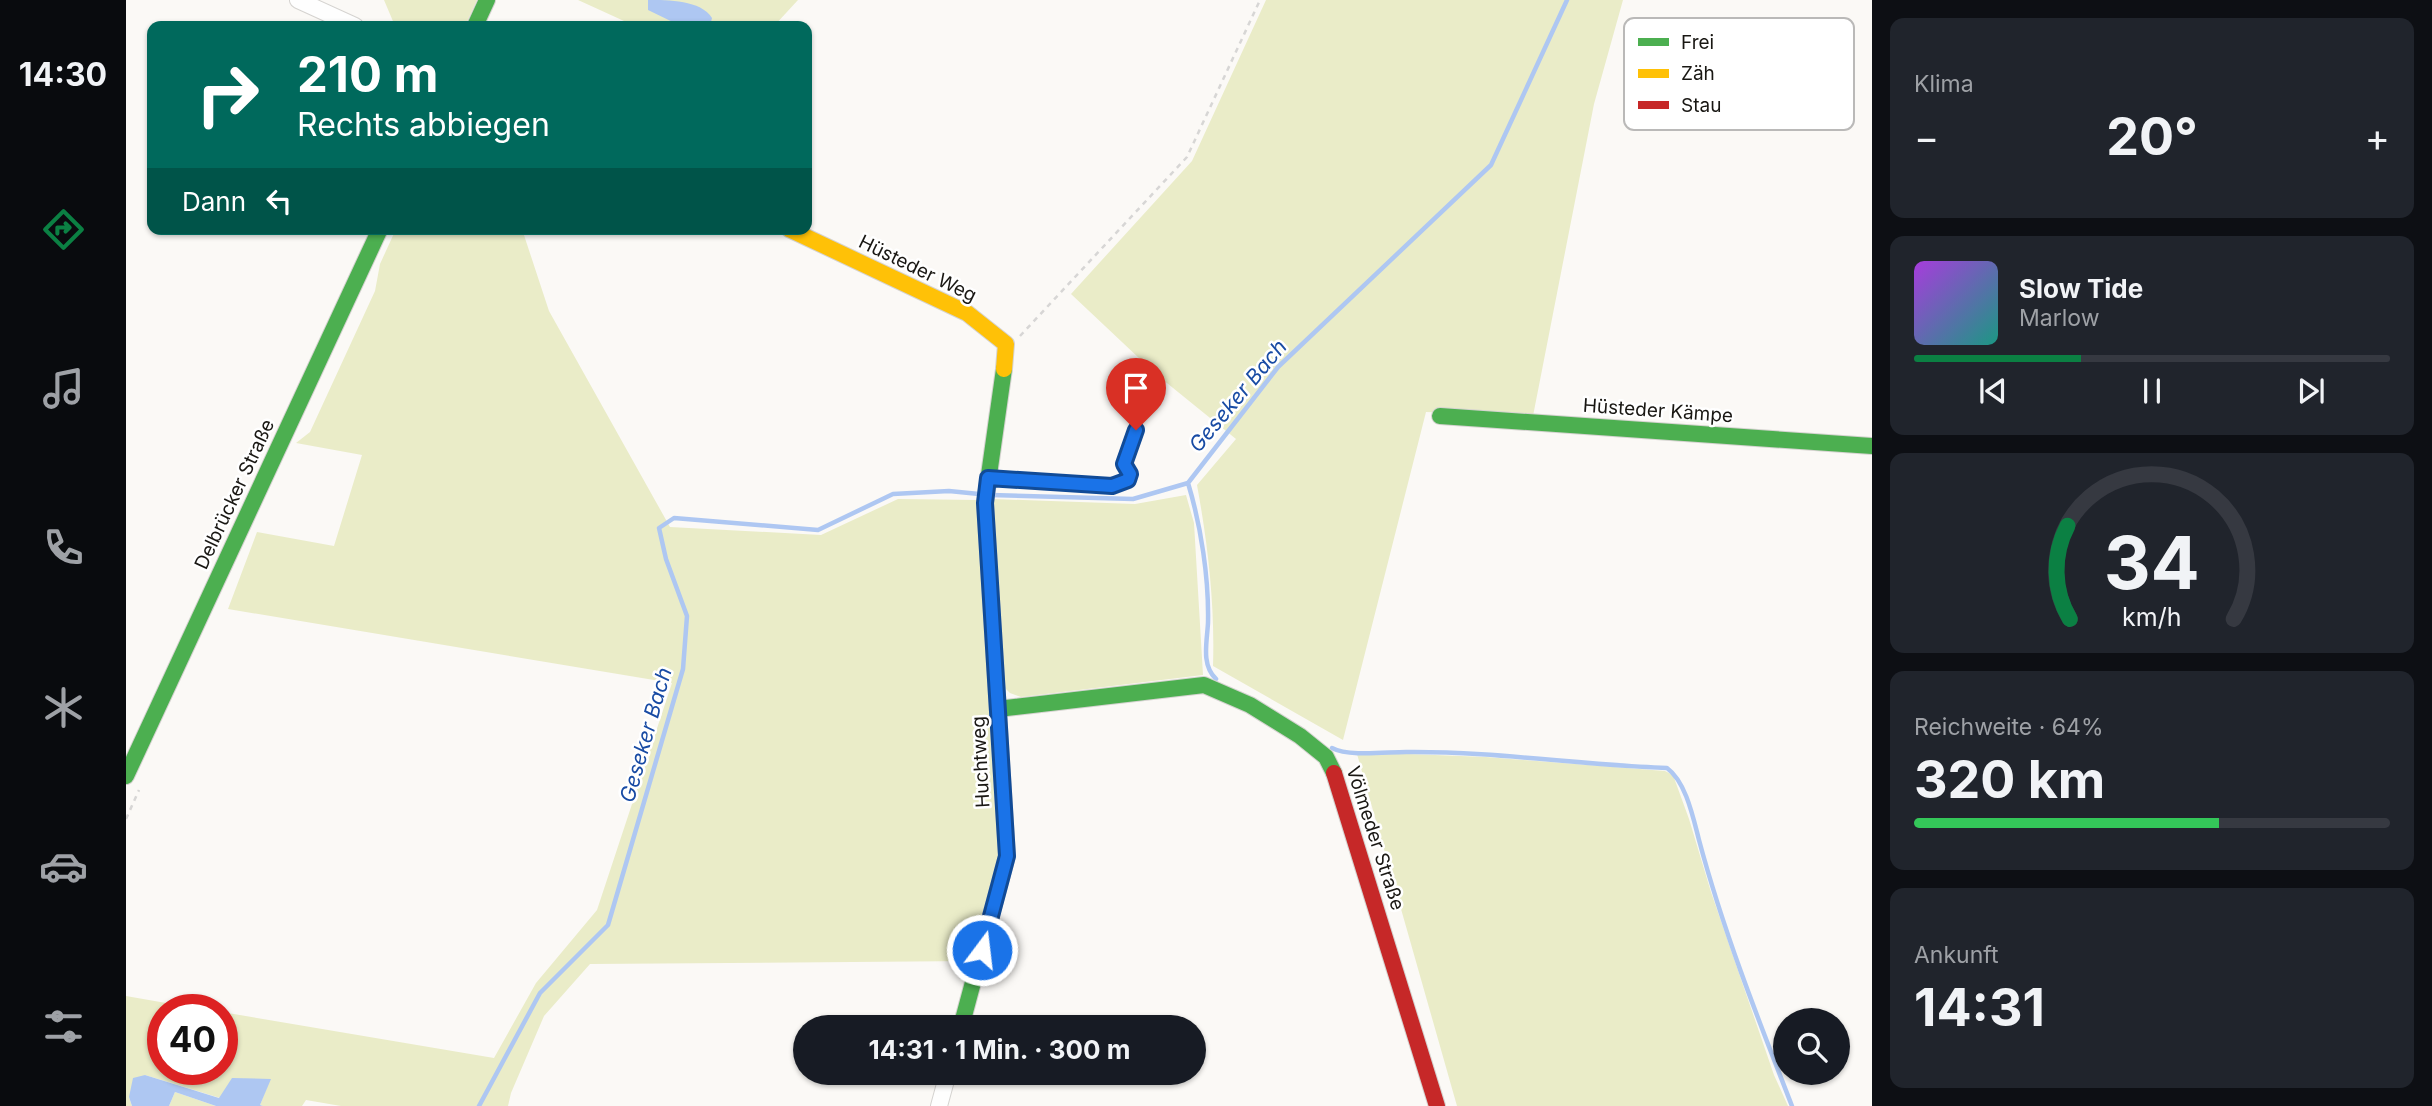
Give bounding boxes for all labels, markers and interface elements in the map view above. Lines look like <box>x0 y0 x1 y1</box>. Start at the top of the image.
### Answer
legend <box>1624 18 1854 130</box>
text: Frei <box>1681 31 1714 54</box>
text: 210 m <box>297 45 438 104</box>
icon: right <box>182 49 273 140</box>
text: 14:30 <box>19 55 107 94</box>
text: Zäh <box>1681 62 1715 85</box>
text: Klima <box>1914 70 1974 98</box>
text: Stau <box>1681 94 1721 117</box>
text: Rechts abbiegen <box>297 105 550 144</box>
text: 20° <box>2106 105 2198 168</box>
text: − <box>1914 114 1939 160</box>
text: + <box>2365 114 2390 160</box>
icon: left <box>260 182 298 220</box>
text: Dann <box>182 186 246 217</box>
icon: directions <box>39 205 88 254</box>
street label: Hüsteder Weg <box>855 230 980 307</box>
text: Slow Tide <box>2019 273 2143 304</box>
text: Marlow <box>2019 304 2099 332</box>
water label: Geseker Bach <box>1183 334 1292 457</box>
pin <box>1106 358 1166 430</box>
icon: music <box>39 364 88 413</box>
icon: arrive <box>1117 369 1155 407</box>
icon: previous <box>1974 372 2012 410</box>
icon: pause <box>2133 372 2171 410</box>
icon: next <box>2292 372 2330 410</box>
street label: Hüsteder Kämpe <box>1582 394 1734 427</box>
street label: Delbrücker Straße <box>190 416 279 573</box>
text: 34 <box>2104 518 2200 607</box>
icon: phone <box>39 523 88 572</box>
text: km/h <box>2122 602 2182 632</box>
water label: Geseker Bach <box>614 665 677 805</box>
icon: climate <box>39 683 88 732</box>
text: Reichweite · 64% <box>1914 713 2104 741</box>
street label: Huchtweg <box>967 715 994 808</box>
text: 320 km <box>1914 748 2105 811</box>
street label: Völmeder Straße <box>1341 763 1410 913</box>
icon: car <box>39 842 88 891</box>
position arrow <box>945 913 1019 987</box>
text: Ankunft <box>1914 941 1999 969</box>
text: 14:31 <box>1914 976 2045 1039</box>
speed limit sign: 40 <box>147 994 238 1085</box>
icon: filters <box>39 1002 88 1051</box>
map controls <box>1773 1008 1850 1085</box>
button: search <box>1773 1008 1850 1085</box>
text: 14:31 · 1 Min. · 300 m <box>869 1034 1130 1065</box>

